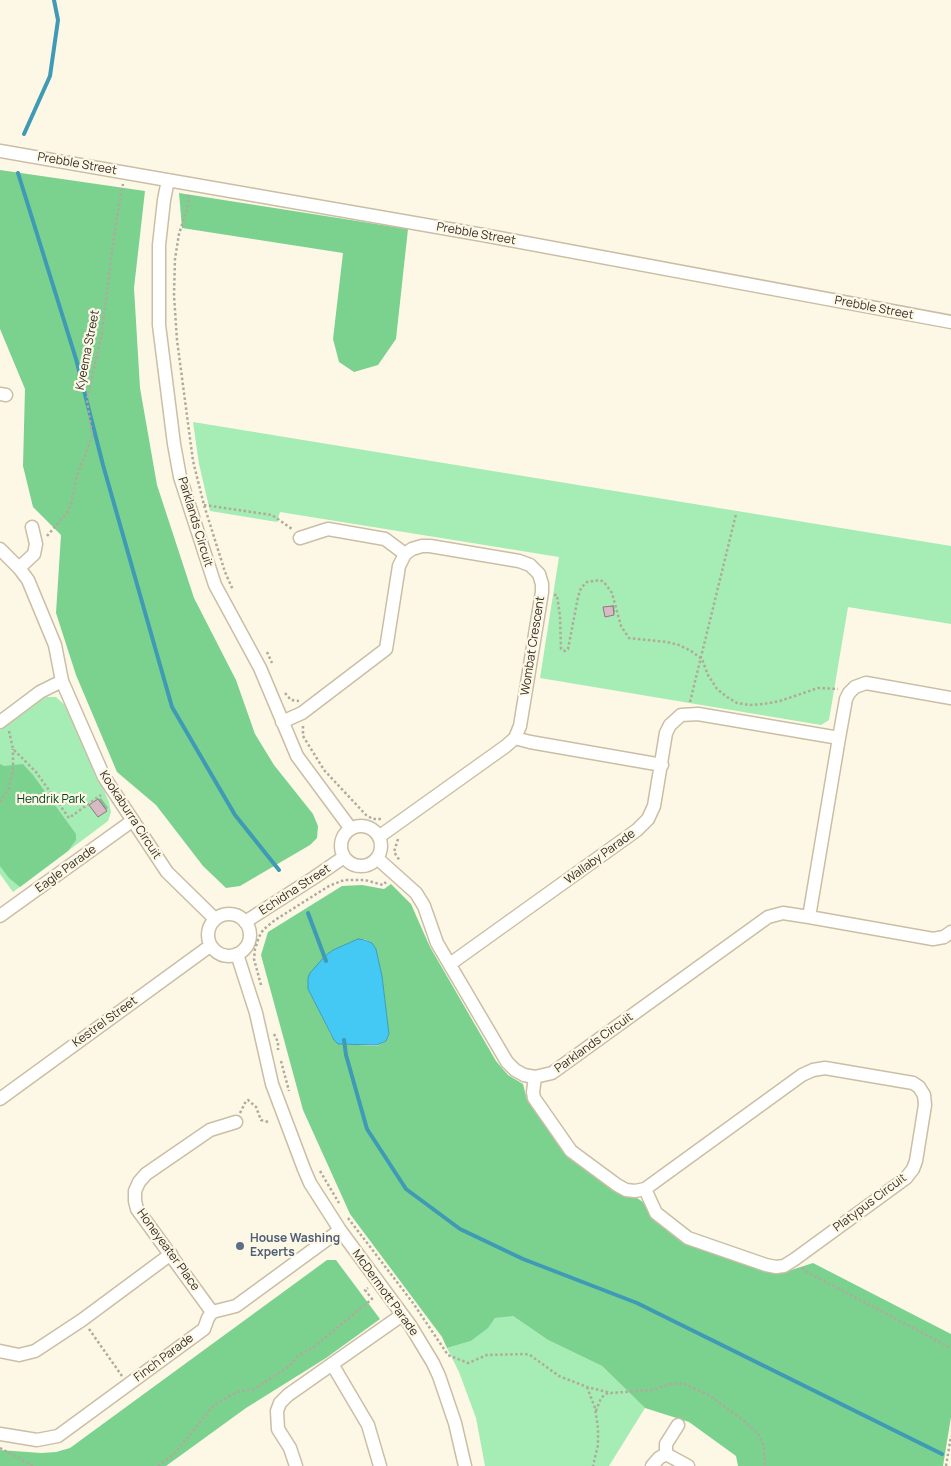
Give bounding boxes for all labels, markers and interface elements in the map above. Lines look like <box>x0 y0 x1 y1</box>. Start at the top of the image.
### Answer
street label: Prebble Street <box>36 150 118 178</box>
street label: Prebble Street <box>435 220 517 248</box>
street label: Prebble Street <box>833 293 915 323</box>
street label: Kyeema Street <box>73 309 103 391</box>
street label: Parklands Circuit <box>174 475 216 569</box>
street label: Wombat Crescent <box>518 595 548 697</box>
street label: Kookaburra Circuit <box>96 768 164 862</box>
park label: Hendrik Park <box>17 793 85 807</box>
street label: Wallaby Parade <box>562 827 638 887</box>
street label: Eagle Parade <box>33 842 99 896</box>
street label: Echidna Street <box>257 862 333 918</box>
street label: Kestrel Street <box>70 994 140 1050</box>
street label: Parklands Circuit <box>552 1010 636 1076</box>
street label: Platypus Circuit <box>831 1171 909 1235</box>
street label: Honeyeater Place <box>134 1206 202 1294</box>
place label: House Washing Experts <box>250 1232 340 1260</box>
marker: House Washing Experts <box>234 1240 246 1252</box>
street label: McDermott Parade <box>349 1247 421 1339</box>
street label: Finch Parade <box>131 1331 197 1385</box>

